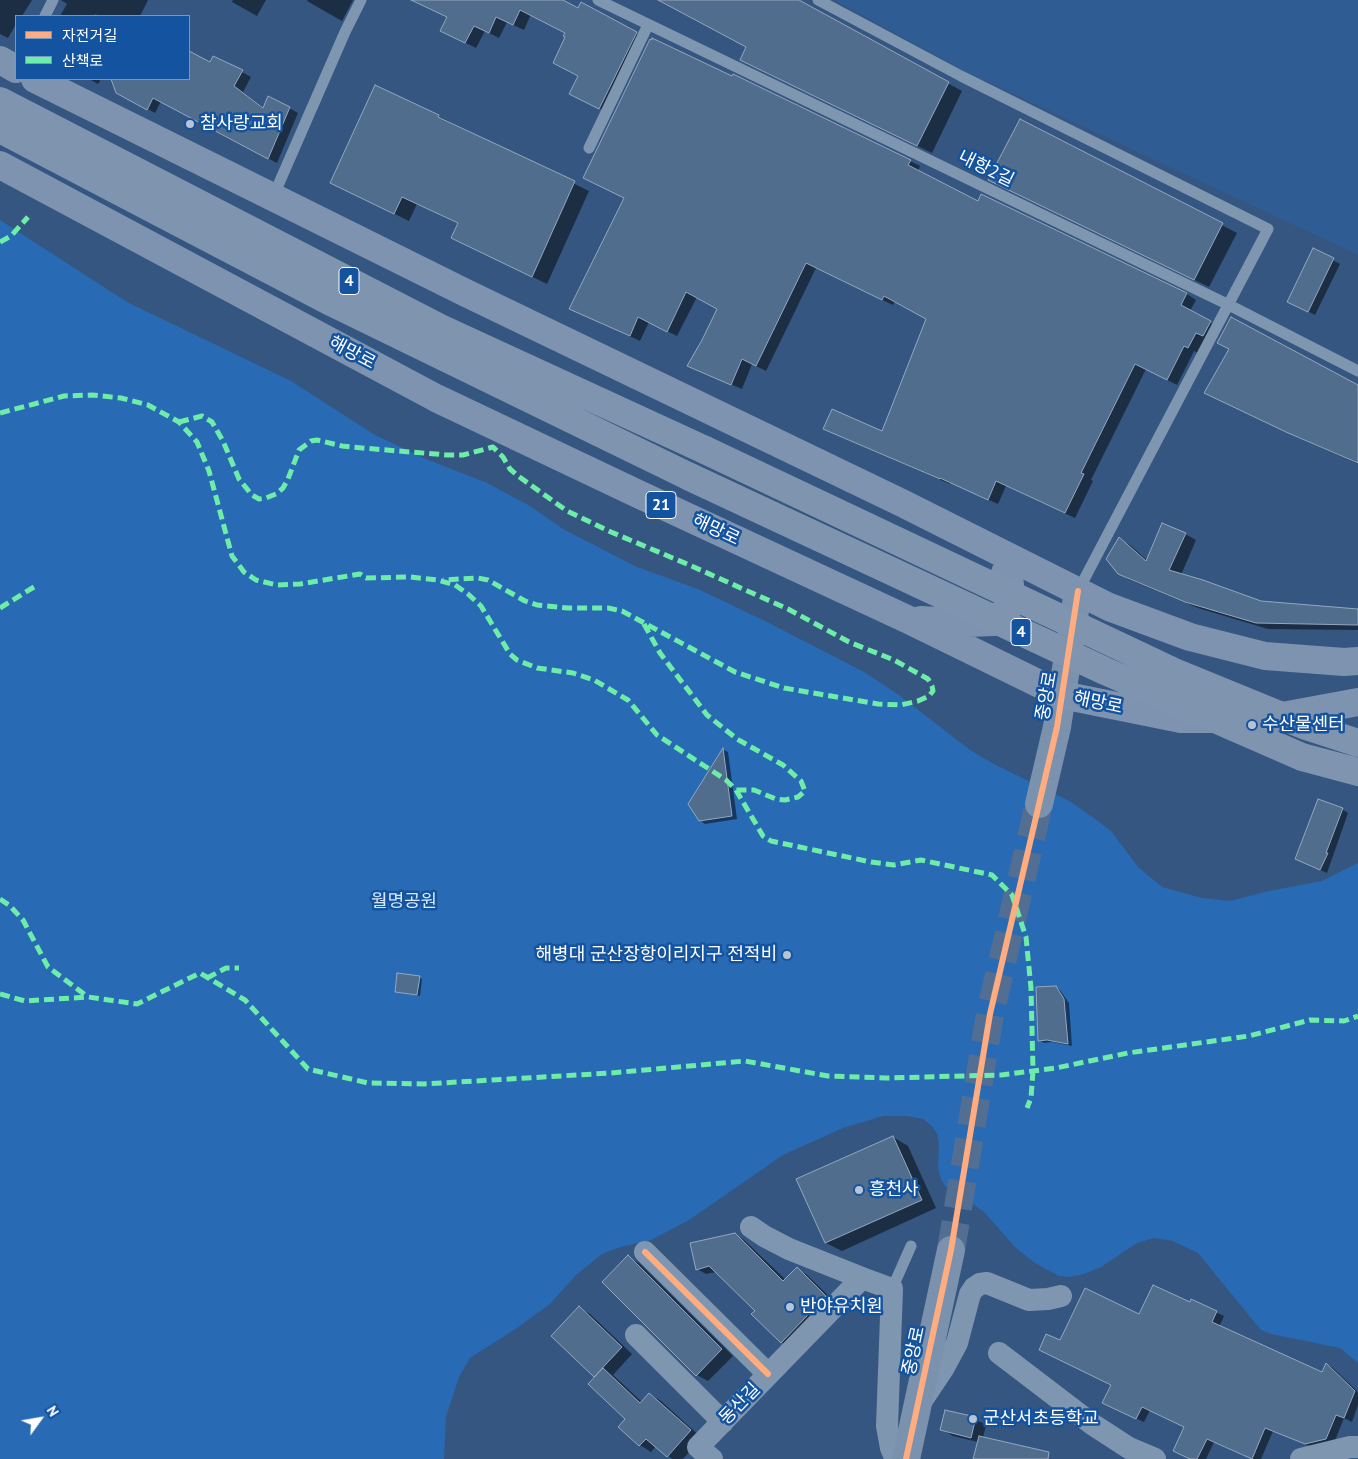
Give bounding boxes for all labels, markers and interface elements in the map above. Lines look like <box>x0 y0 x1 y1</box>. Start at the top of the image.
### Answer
legend <box>15 15 190 80</box>
text: 자전거길 <box>62 26 117 45</box>
text: 산책로 <box>62 51 103 70</box>
place label: 참사랑교회 <box>200 113 283 135</box>
marker: 참사랑교회 <box>184 118 196 130</box>
street label: 내항2길 <box>955 146 1017 192</box>
road number: 4 <box>339 268 359 294</box>
street label: 해망로 <box>325 332 379 374</box>
road number: 21 <box>646 492 676 518</box>
street label: 해망로 <box>689 510 743 550</box>
road number: 4 <box>1011 618 1031 646</box>
street label: 중앙로 <box>1032 670 1062 722</box>
street label: 해망로 <box>1071 687 1125 719</box>
place label: 수산물센터 <box>1262 714 1345 736</box>
marker: 수산물센터 <box>1246 719 1258 731</box>
park label: 월명공원 <box>371 891 437 913</box>
place label: 해병대 군산장항이리지구 전적비 <box>536 944 777 966</box>
marker: 해병대 군산장항이리지구 전적비 <box>781 949 793 961</box>
place label: 흥천사 <box>869 1179 919 1201</box>
marker: 흥천사 <box>853 1184 865 1196</box>
place label: 반야유치원 <box>800 1296 883 1318</box>
marker: 반야유치원 <box>784 1301 796 1313</box>
street label: 중앙로 <box>898 1324 930 1378</box>
street label: 동산길 <box>715 1379 765 1429</box>
north arrow <box>15 1394 65 1444</box>
text: N <box>43 1402 63 1420</box>
place label: 군산서초등학교 <box>983 1408 1099 1430</box>
marker: 군산서초등학교 <box>967 1413 979 1425</box>

